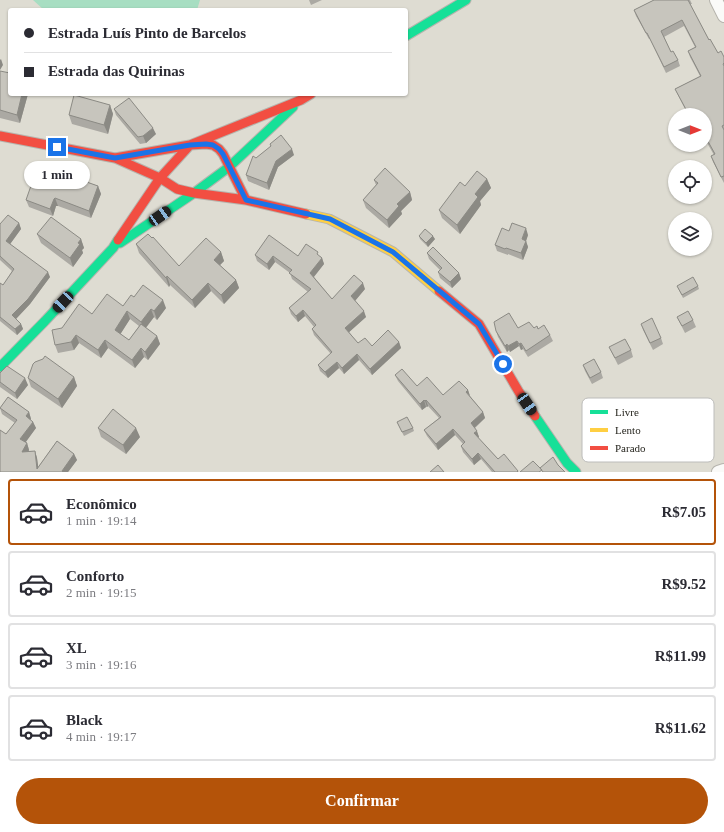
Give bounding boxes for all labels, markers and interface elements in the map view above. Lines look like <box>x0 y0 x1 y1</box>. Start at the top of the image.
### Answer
text: Estrada Luís Pinto de Barcelos <box>48 25 246 41</box>
text: Estrada das Quirinas <box>48 63 185 79</box>
north arrow <box>668 108 712 152</box>
map controls <box>668 108 712 256</box>
route end <box>48 138 66 156</box>
button: locate <box>668 160 712 204</box>
callout: 1 min <box>24 161 90 189</box>
text: 1 min <box>41 167 73 182</box>
car <box>147 204 173 228</box>
button: layers <box>668 212 712 256</box>
car <box>50 289 76 315</box>
route start <box>494 355 512 373</box>
car <box>515 391 539 417</box>
legend <box>582 398 714 462</box>
text: Livre <box>615 406 639 418</box>
text: Lento <box>615 424 641 436</box>
text: Parado <box>615 442 646 454</box>
icon: car <box>18 494 54 530</box>
text: Econômico <box>66 496 137 512</box>
text: R$7.05 <box>661 504 706 520</box>
text: 1 min · 19:14 <box>66 513 136 528</box>
icon: car <box>18 566 54 602</box>
text: Conforto <box>66 568 124 584</box>
text: R$9.52 <box>661 576 706 592</box>
text: 2 min · 19:15 <box>66 585 136 600</box>
icon: car <box>18 638 54 674</box>
text: XL <box>66 640 87 656</box>
text: R$11.99 <box>655 648 706 664</box>
text: 3 min · 19:16 <box>66 657 136 672</box>
icon: car <box>18 710 54 746</box>
text: Black <box>66 712 103 728</box>
text: R$11.62 <box>655 720 706 736</box>
text: 4 min · 19:17 <box>66 729 136 744</box>
button: Confirmar <box>16 778 708 824</box>

